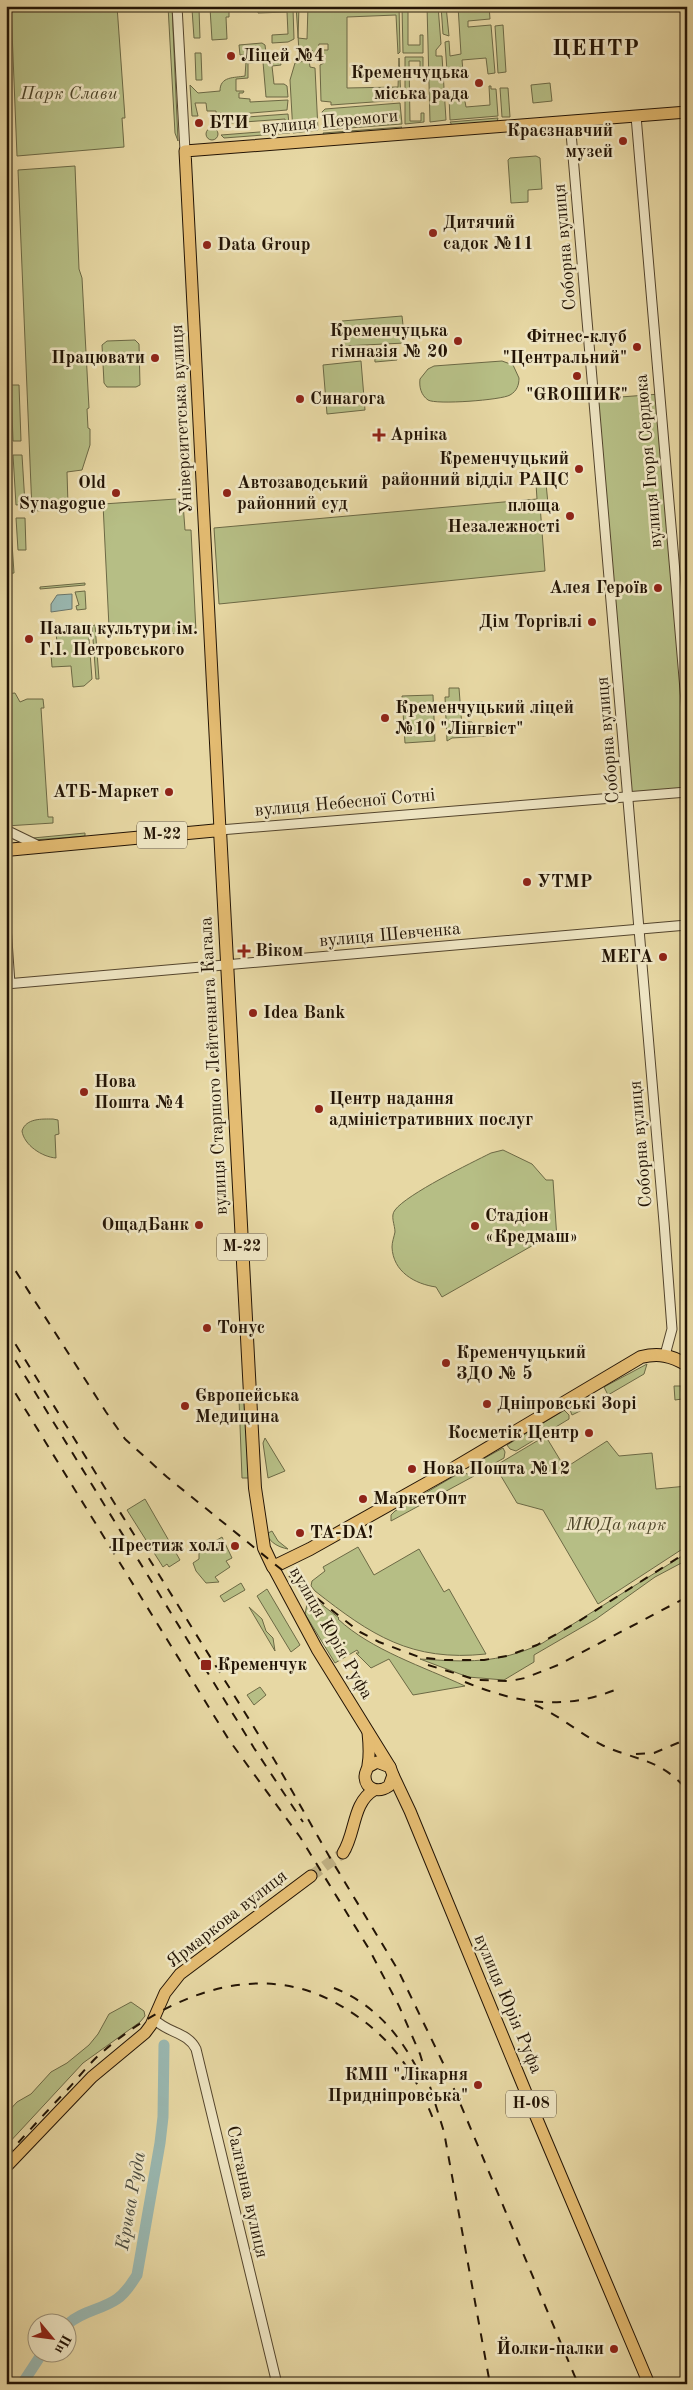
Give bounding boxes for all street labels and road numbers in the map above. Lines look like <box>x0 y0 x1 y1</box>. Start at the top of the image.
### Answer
street label: вулиця Перемоги <box>261 107 399 137</box>
street label: Соборна вулиця <box>550 183 580 311</box>
street label: Університетська вулиця <box>168 324 196 514</box>
street label: вулиця Ігоря Сердюка <box>632 373 666 549</box>
street label: Соборна вулиця <box>593 676 623 804</box>
street label: вулиця Небесної Сотні <box>254 786 436 820</box>
road number: М-22 <box>137 822 187 848</box>
street label: вулиця Старшого Лейтенанта Кагала <box>197 916 231 1215</box>
street label: вулиця Шевченка <box>318 920 462 950</box>
street label: Соборна вулиця <box>626 1080 656 1208</box>
road number: М-22 <box>217 1234 267 1260</box>
street label: вулиця Юрія Руфа <box>285 1564 376 1703</box>
street label: Ярмаркова вулиця <box>163 1867 291 1971</box>
street label: вулиця Юрія Руфа <box>470 1932 546 2077</box>
road number: Н-08 <box>506 2090 556 2118</box>
street label: Салганна вулиця <box>223 2124 271 2260</box>

